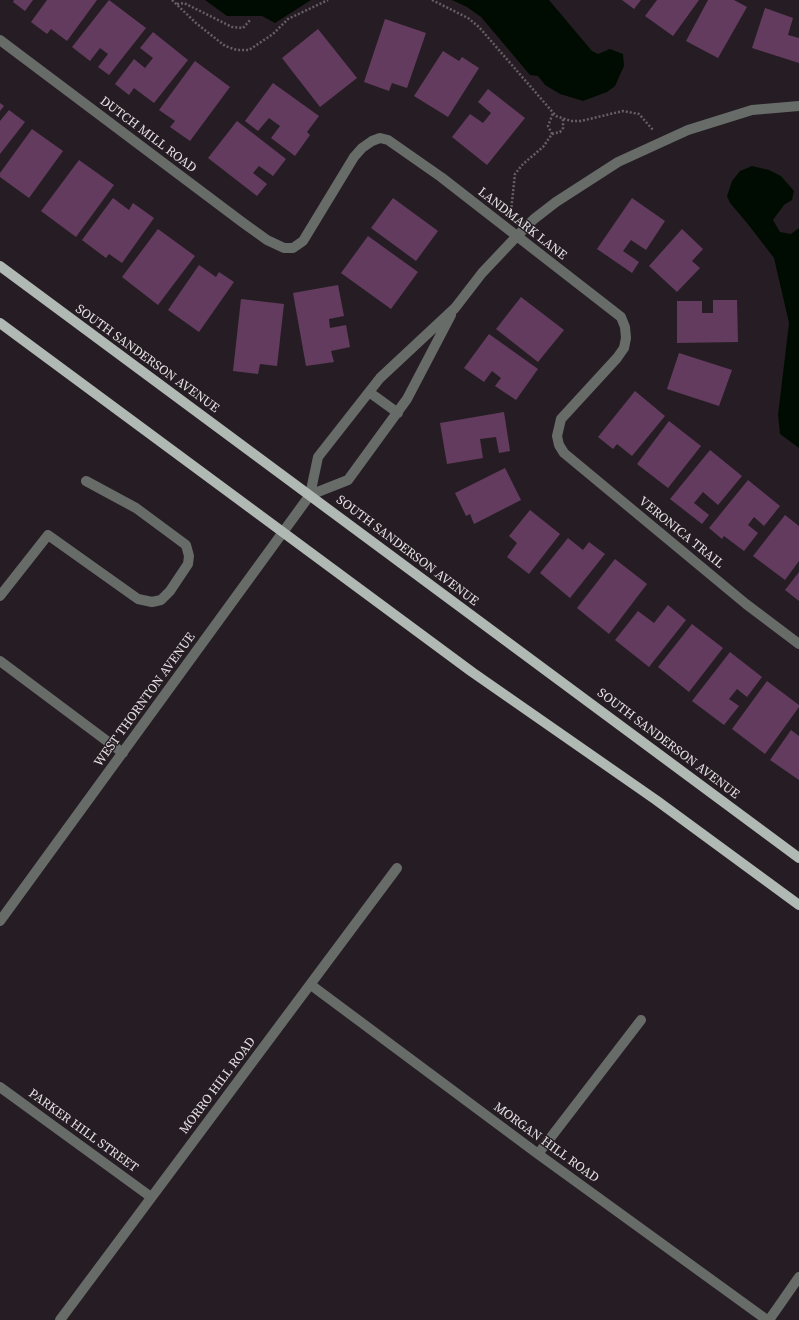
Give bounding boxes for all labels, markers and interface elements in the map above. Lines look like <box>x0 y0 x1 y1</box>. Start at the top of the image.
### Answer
street label: DUTCH MILL ROAD <box>97 94 199 176</box>
street label: LANDMARK LANE <box>474 184 570 264</box>
street label: SOUTH SANDERSON AVENUE <box>72 302 222 416</box>
street label: SOUTH SANDERSON AVENUE <box>333 492 481 610</box>
street label: VERONICA TRAIL <box>635 494 727 572</box>
street label: WEST THORNTON AVENUE <box>91 630 199 770</box>
street label: SOUTH SANDERSON AVENUE <box>594 685 742 803</box>
street label: MORRO HILL ROAD <box>177 1035 259 1137</box>
street label: PARKER HILL STREET <box>25 1086 141 1176</box>
street label: MORGAN HILL ROAD <box>490 1100 602 1186</box>

